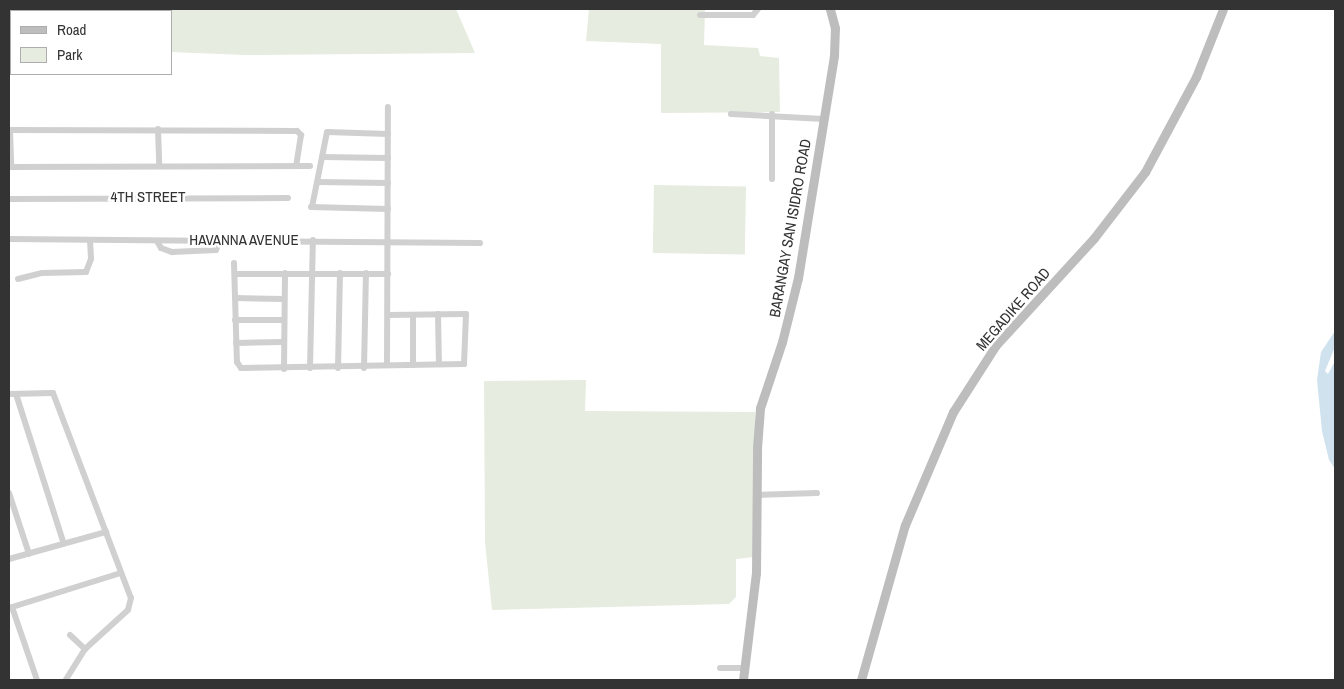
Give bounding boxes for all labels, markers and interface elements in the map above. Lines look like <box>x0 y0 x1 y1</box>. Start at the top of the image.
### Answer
legend <box>10 10 172 75</box>
text: Road <box>57 19 86 40</box>
text: Park <box>57 44 82 65</box>
street label: BARANGAY SAN ISIDRO ROAD <box>765 137 815 319</box>
street label: 4TH STREET <box>110 188 186 206</box>
street label: HAVANNA AVENUE <box>189 231 299 249</box>
street label: MEGADIKE ROAD <box>972 264 1054 354</box>

